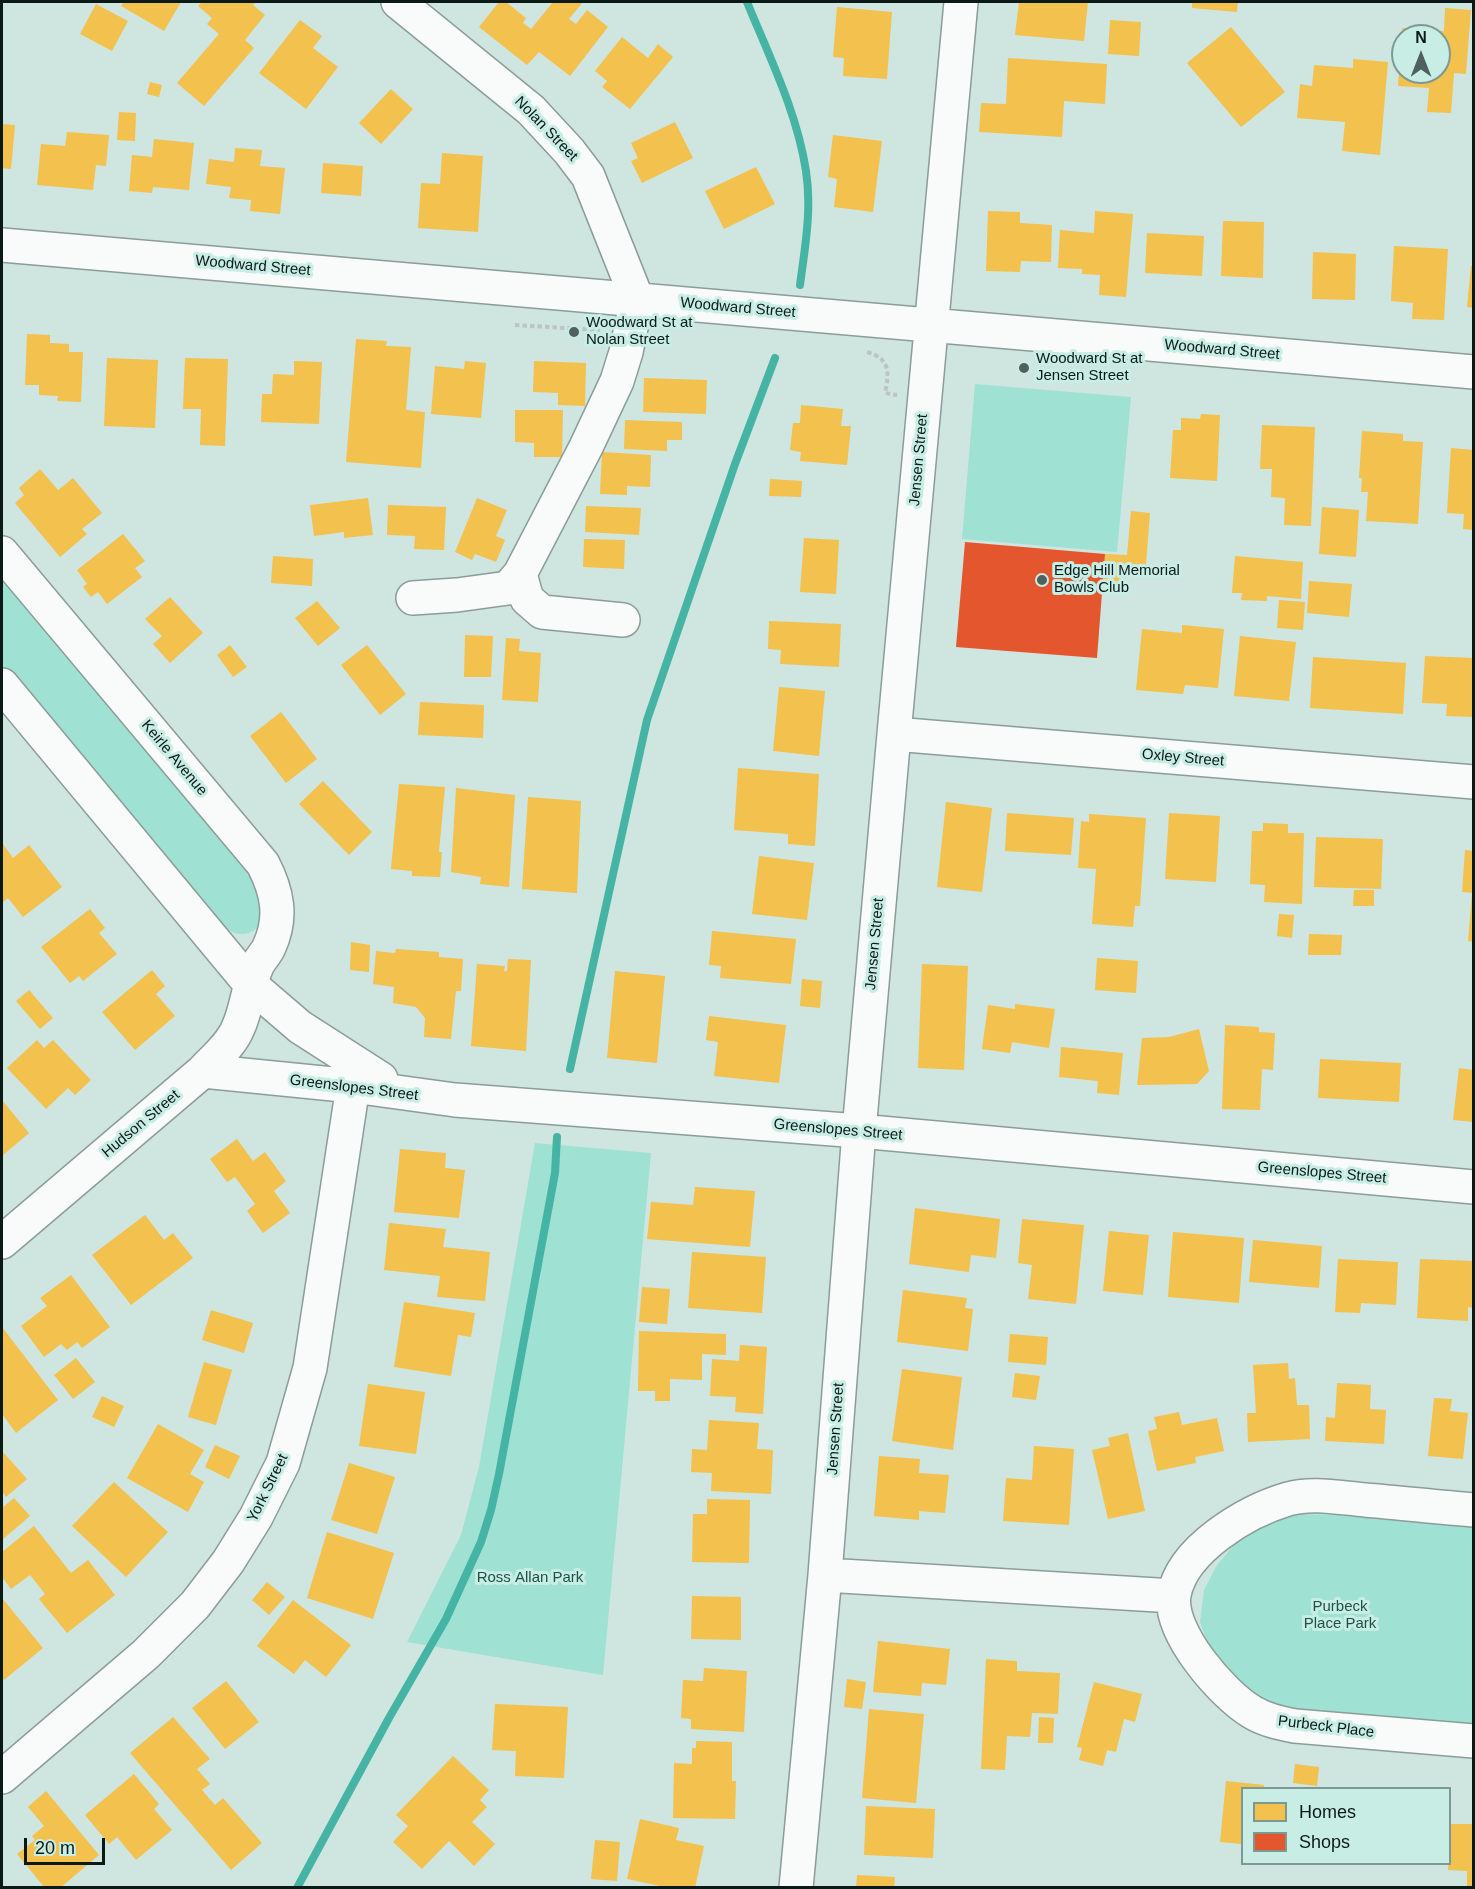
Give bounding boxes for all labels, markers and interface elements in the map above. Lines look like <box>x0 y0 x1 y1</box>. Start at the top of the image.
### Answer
north arrow <box>1391 24 1451 84</box>
text: N <box>1415 29 1427 46</box>
street label: Nolan Street <box>511 93 581 165</box>
street label: Woodward Street <box>195 252 311 280</box>
street label: Woodward Street <box>680 294 796 322</box>
place label: Woodward St at Nolan Street <box>586 314 692 349</box>
marker: Woodward St at Nolan Street <box>567 325 581 339</box>
street label: Woodward Street <box>1164 336 1280 364</box>
place label: Woodward St at Jensen Street <box>1036 350 1142 385</box>
marker: Woodward St at Jensen Street <box>1017 361 1031 375</box>
street label: Jensen Street <box>906 413 932 507</box>
place label: Edge Hill Memorial Bowls Club <box>1054 562 1180 597</box>
marker: Edge Hill Memorial Bowls Club <box>1035 573 1049 587</box>
street label: Keirle Avenue <box>137 717 211 799</box>
street label: Oxley Street <box>1141 745 1225 771</box>
street label: Jensen Street <box>862 897 888 991</box>
street label: Greenslopes Street <box>289 1071 419 1105</box>
street label: Hudson Street <box>98 1086 184 1162</box>
street label: Greenslopes Street <box>773 1115 903 1145</box>
street label: Greenslopes Street <box>1257 1158 1387 1188</box>
street label: Jensen Street <box>824 1382 848 1476</box>
street label: York Street <box>244 1451 292 1525</box>
park label: Ross Allan Park <box>477 1569 583 1587</box>
park label: Purbeck Place Park <box>1304 1598 1376 1633</box>
street label: Purbeck Place <box>1277 1712 1375 1742</box>
legend <box>1241 1787 1451 1865</box>
text: Homes <box>1299 1802 1356 1822</box>
scale bar <box>27 1826 108 1864</box>
text: Shops <box>1299 1832 1350 1852</box>
text: 20 m <box>35 1838 75 1858</box>

